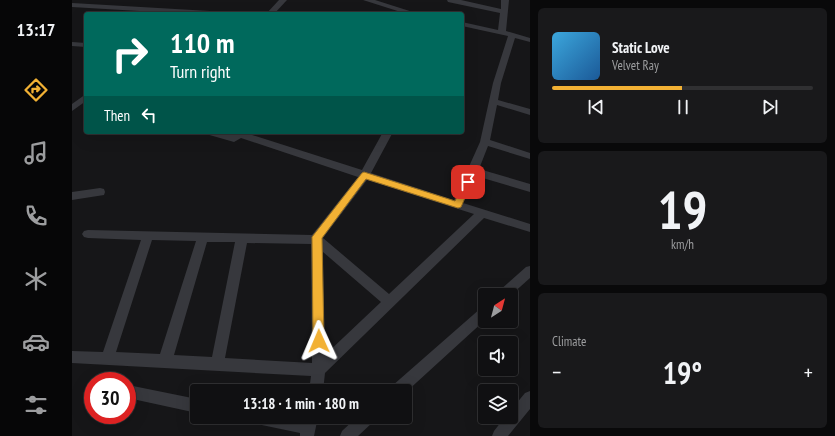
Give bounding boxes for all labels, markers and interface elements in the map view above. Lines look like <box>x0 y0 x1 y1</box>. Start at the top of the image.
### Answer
text: 13:17 <box>17 18 55 41</box>
text: 110 m <box>170 24 234 61</box>
icon: right <box>104 28 156 80</box>
text: Static Love <box>612 38 670 57</box>
text: Velvet Ray <box>612 57 659 74</box>
text: Turn right <box>170 60 230 83</box>
icon: directions <box>22 76 50 104</box>
icon: previous <box>585 96 607 118</box>
icon: pause <box>672 96 694 118</box>
icon: next <box>759 96 781 118</box>
icon: left <box>138 104 160 126</box>
text: Then <box>104 106 130 125</box>
icon: music <box>22 139 50 167</box>
pin <box>451 165 485 199</box>
icon: arrive <box>457 171 479 193</box>
text: 19 <box>658 176 707 243</box>
icon: phone <box>22 202 50 230</box>
text: km/h <box>671 236 694 253</box>
icon: climate <box>22 265 50 293</box>
north arrow <box>478 288 518 328</box>
map controls <box>478 288 518 424</box>
position arrow <box>298 320 340 362</box>
icon: car <box>22 328 50 356</box>
text: Climate <box>552 333 586 350</box>
button: sound <box>478 336 518 376</box>
text: 19° <box>663 353 702 392</box>
text: − <box>552 358 561 386</box>
text: + <box>804 358 813 386</box>
speed limit sign: 30 <box>84 372 136 424</box>
button: layers <box>478 384 518 424</box>
icon: filters <box>22 391 50 419</box>
text: 13:18 · 1 min · 180 m <box>243 394 359 413</box>

